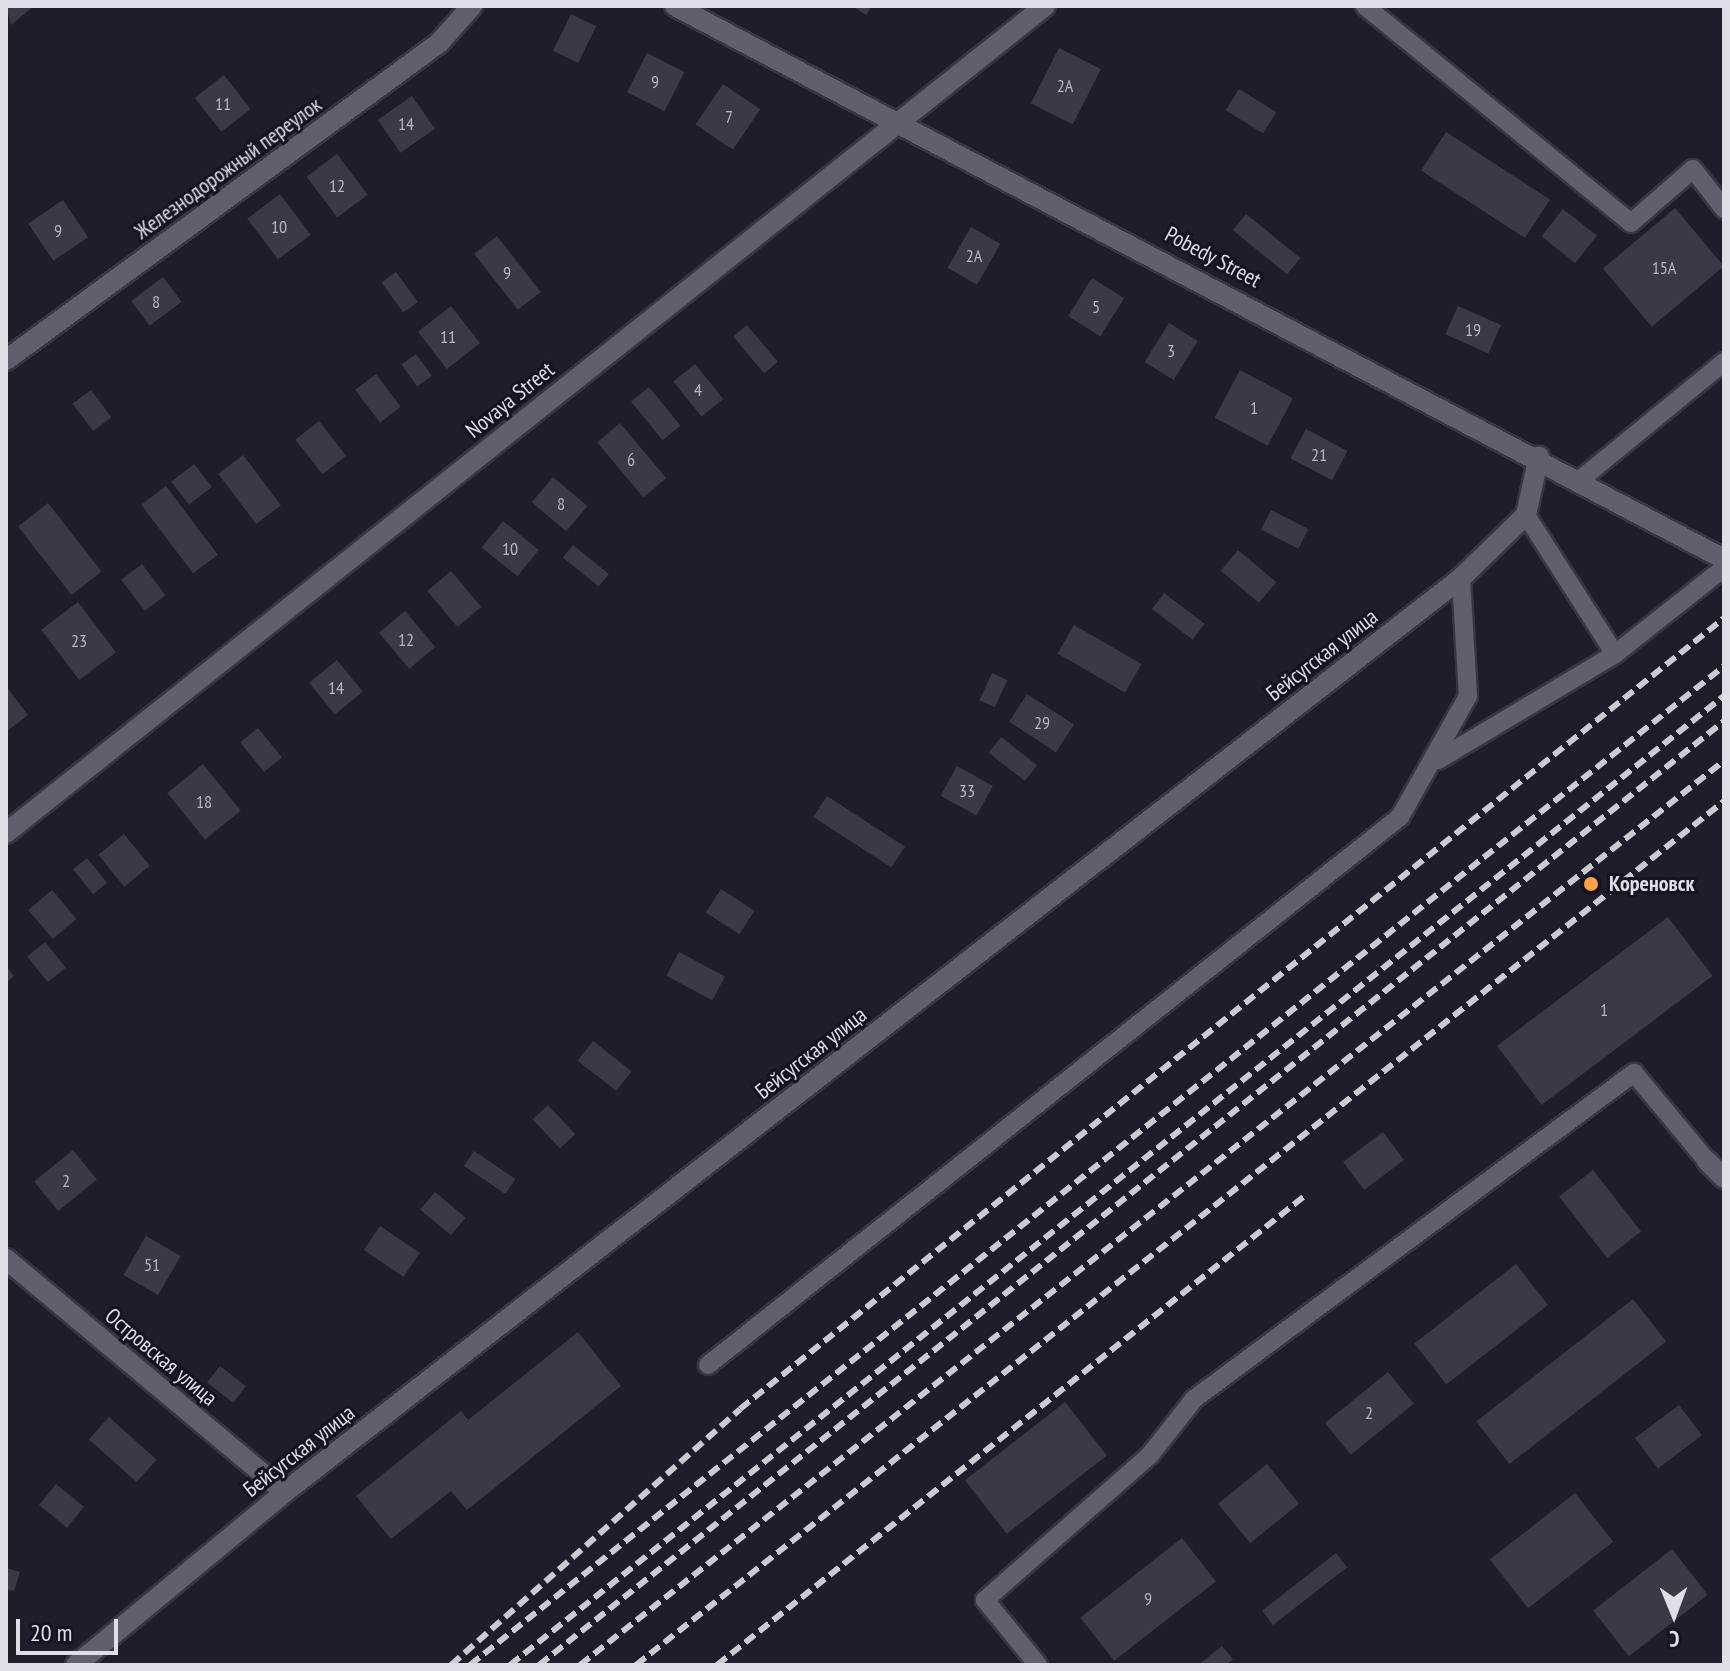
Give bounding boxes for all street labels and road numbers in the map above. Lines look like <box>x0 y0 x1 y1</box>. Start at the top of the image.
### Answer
street label: Железнодорожный переулок <box>129 91 327 245</box>
street label: Pobedy Street <box>1160 221 1266 293</box>
street label: Novaya Street <box>461 356 559 444</box>
street label: Бейсугская улица <box>1261 603 1383 707</box>
street label: Бейсугская улица <box>750 1001 872 1105</box>
street label: Островская улица <box>100 1302 222 1412</box>
street label: Бейсугская улица <box>238 1399 360 1503</box>

